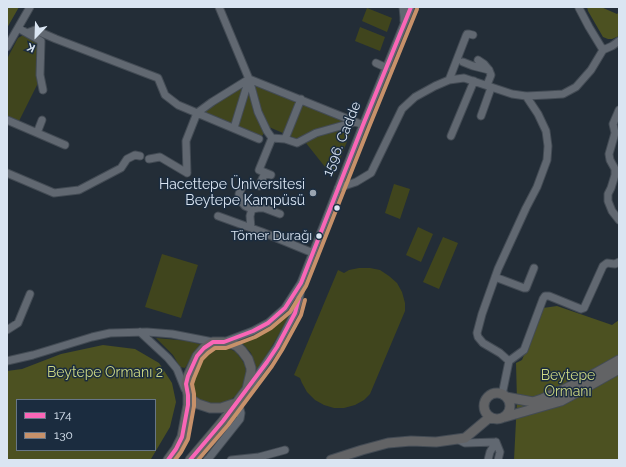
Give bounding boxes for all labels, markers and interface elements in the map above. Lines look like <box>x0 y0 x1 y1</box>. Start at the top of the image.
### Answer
north arrow <box>16 16 56 56</box>
text: K <box>25 40 37 55</box>
street label: 1596. Cadde <box>319 99 365 179</box>
place label: Hacettepe Üniversitesi Beytepe Kampüsü <box>159 177 305 210</box>
marker: Hacettepe Üniversitesi Beytepe Kampüsü <box>308 188 318 198</box>
unlabelled marker <box>332 203 342 213</box>
place label: Tömer Durağı <box>231 228 312 244</box>
marker: Tömer Durağı <box>314 231 324 241</box>
park label: Beytepe Ormanı 2 <box>47 365 163 381</box>
park label: Beytepe Ormanı <box>541 368 595 400</box>
legend <box>16 399 156 451</box>
text: 174 <box>54 408 71 422</box>
text: 130 <box>54 428 73 442</box>

